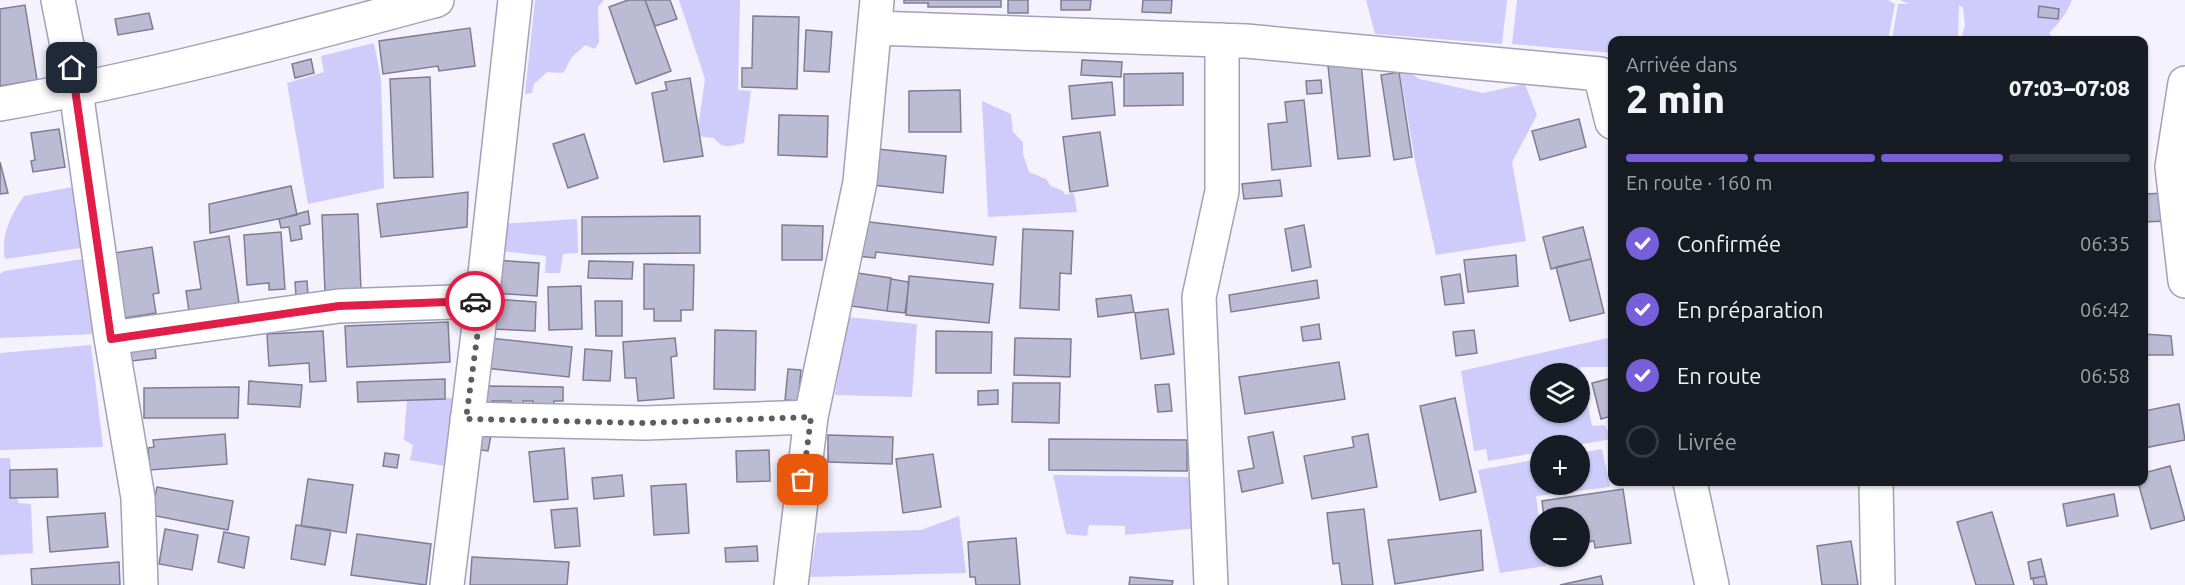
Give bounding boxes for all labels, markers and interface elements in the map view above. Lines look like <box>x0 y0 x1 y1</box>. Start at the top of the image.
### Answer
pin <box>46 42 97 93</box>
icon: home <box>55 51 88 84</box>
text: Arrivée dans <box>1626 53 1737 76</box>
text: 07:03–07:08 <box>2009 75 2130 100</box>
text: 2 min <box>1626 77 1725 120</box>
text: En route · 160 m <box>1626 171 1773 194</box>
icon: check <box>1626 227 1659 260</box>
text: Confirmée <box>1677 231 1781 256</box>
text: 06:35 <box>2080 232 2130 255</box>
courier <box>445 271 505 331</box>
icon: car <box>459 285 492 318</box>
icon: check <box>1626 293 1659 326</box>
text: En préparation <box>1677 297 1824 322</box>
text: 06:42 <box>2080 298 2130 321</box>
icon: check <box>1626 359 1659 392</box>
map controls <box>1530 363 1590 567</box>
button: layers <box>1530 363 1590 423</box>
text: En route <box>1677 363 1761 388</box>
text: 06:58 <box>2080 364 2130 387</box>
text: Livrée <box>1677 429 1737 454</box>
button: + <box>1530 435 1590 495</box>
pin <box>777 454 828 505</box>
icon: bag <box>786 463 819 496</box>
button: − <box>1530 507 1590 567</box>

